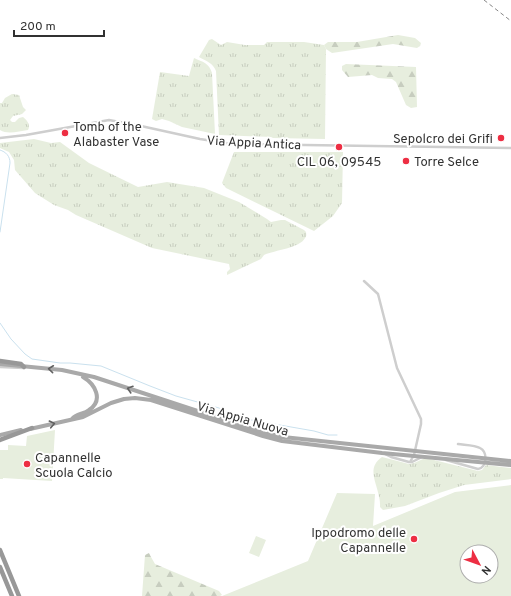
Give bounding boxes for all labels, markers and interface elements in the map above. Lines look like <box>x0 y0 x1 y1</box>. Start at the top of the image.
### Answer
scale bar <box>14 12 104 38</box>
text: 200 m <box>20 19 56 35</box>
place label: Tomb of the Alabaster Vase <box>73 120 159 151</box>
marker: Tomb of the Alabaster Vase <box>60 128 70 138</box>
place label: Sepolcro dei Grifi <box>393 132 493 148</box>
marker: Sepolcro dei Grifi <box>496 133 506 143</box>
street label: Via Appia Antica <box>206 134 301 154</box>
marker: CIL 06, 09545 <box>334 142 344 152</box>
place label: CIL 06, 09545 <box>297 155 381 171</box>
place label: Torre Selce <box>414 155 479 171</box>
marker: Torre Selce <box>401 156 411 166</box>
one-way arrow <box>48 365 54 374</box>
one-way arrow <box>126 385 133 394</box>
street label: Via Appia Nuova <box>195 399 290 441</box>
one-way arrow <box>49 420 55 428</box>
place label: Capannelle Scuola Calcio <box>35 451 112 482</box>
marker: Capannelle Scuola Calcio <box>22 459 32 469</box>
place label: Ippodromo delle Capannelle <box>311 526 406 557</box>
marker: Ippodromo delle Capannelle <box>409 534 419 544</box>
north arrow <box>459 544 499 584</box>
text: N <box>478 562 494 577</box>

